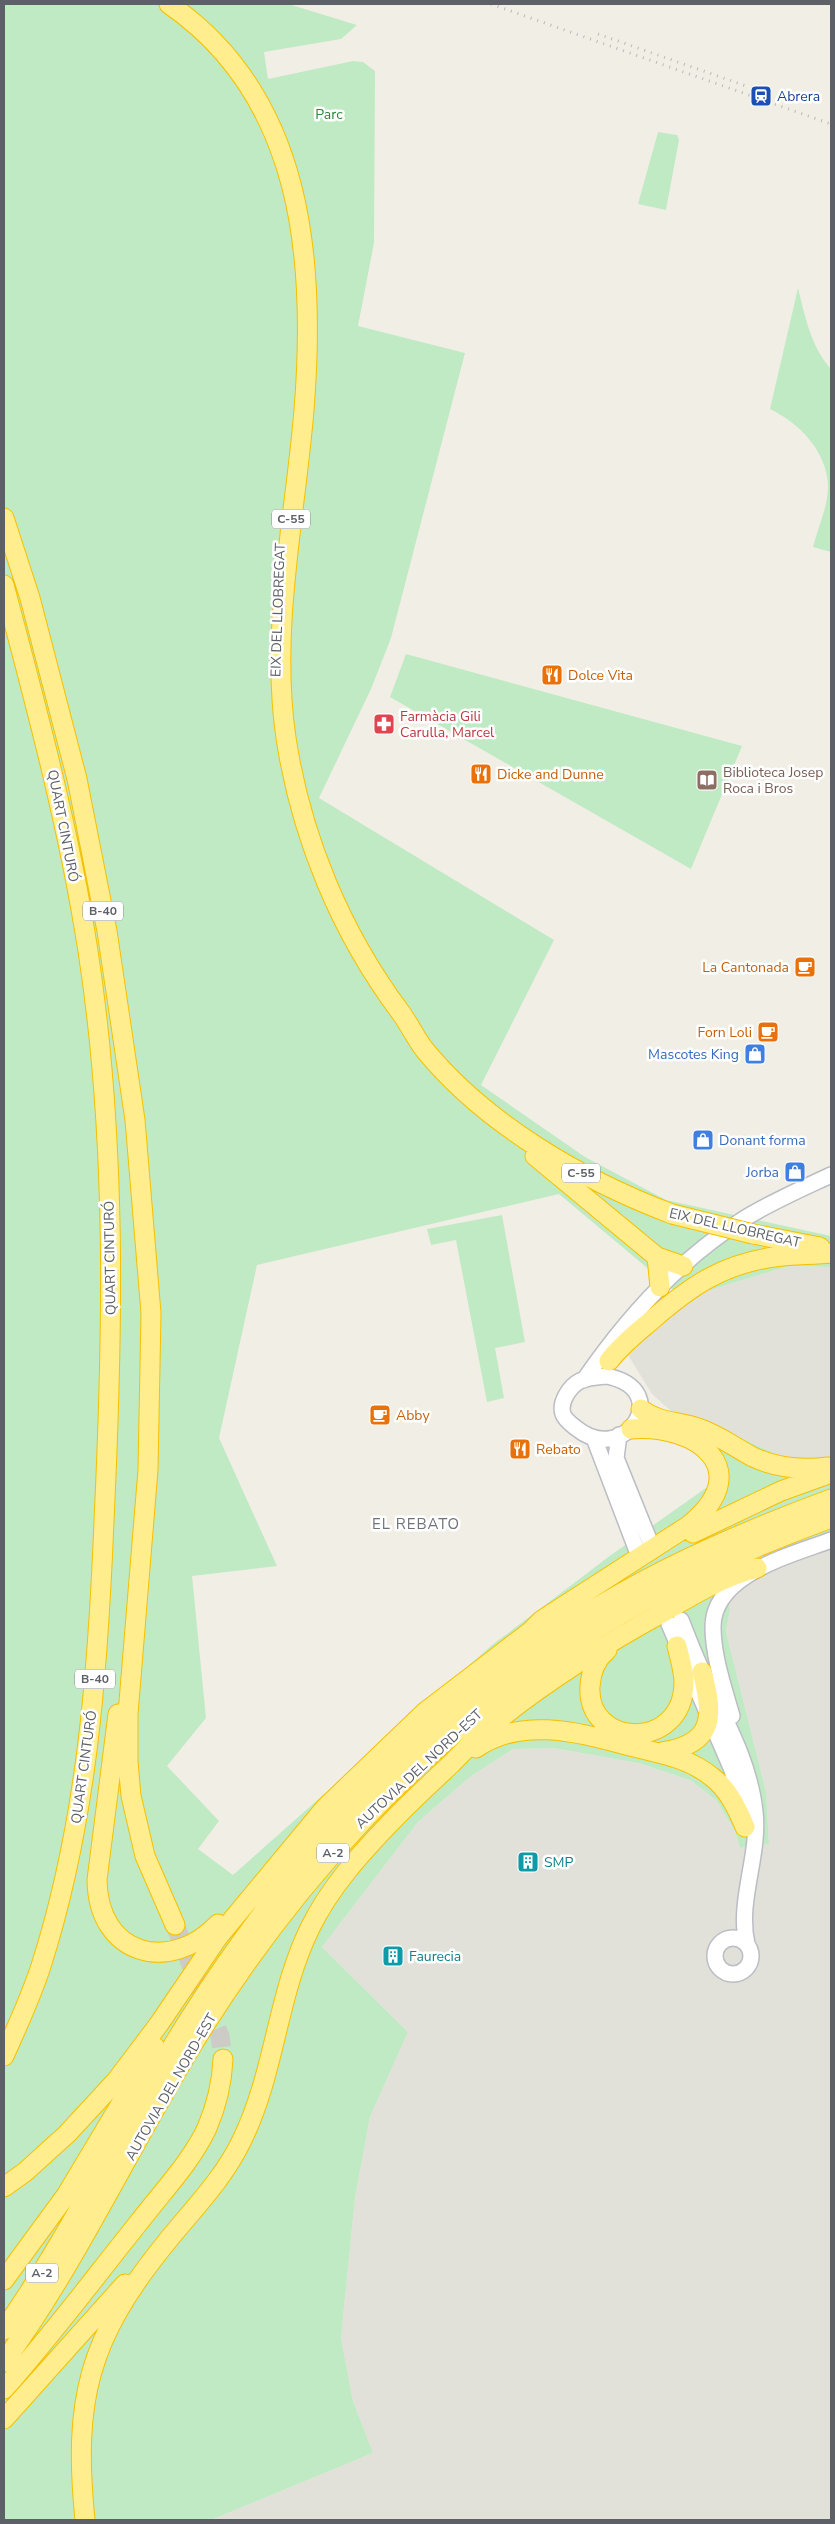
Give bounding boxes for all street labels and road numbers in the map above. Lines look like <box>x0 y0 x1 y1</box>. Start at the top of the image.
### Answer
road number: C-55 <box>272 509 310 528</box>
street label: EIX DEL LLOBREGAT <box>266 542 290 677</box>
street label: QUART CINTURÓ <box>43 768 83 884</box>
road number: B-40 <box>83 901 123 920</box>
road number: C-55 <box>562 1164 600 1182</box>
street label: QUART CINTURÓ <box>100 1201 120 1315</box>
street label: EIX DEL LLOBREGAT <box>667 1204 803 1252</box>
road number: B-40 <box>75 1670 115 1688</box>
street label: AUTOVIA DEL NORD-EST <box>351 1705 487 1833</box>
street label: QUART CINTURÓ <box>67 1709 101 1825</box>
road number: A-2 <box>317 1844 349 1862</box>
street label: AUTOVIA DEL NORD-EST <box>121 2009 221 2164</box>
road number: A-2 <box>26 2264 58 2282</box>

